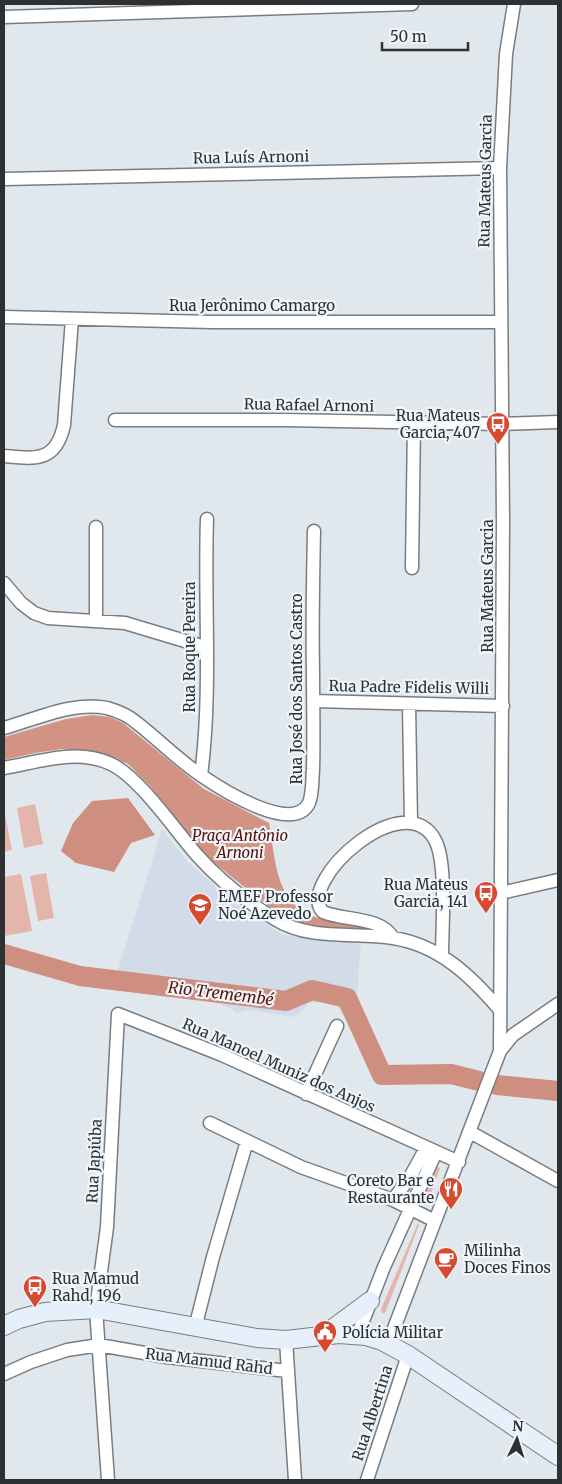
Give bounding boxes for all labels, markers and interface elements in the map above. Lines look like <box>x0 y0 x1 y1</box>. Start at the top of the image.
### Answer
scale bar <box>382 20 468 52</box>
text: 50 m <box>390 27 427 46</box>
street label: Rua Mateus Garcia <box>474 114 496 248</box>
street label: Rua Luís Arnoni <box>193 146 309 168</box>
street label: Rua Jerônimo Camargo <box>169 296 335 315</box>
street label: Rua Rafael Arnoni <box>244 394 375 416</box>
place label: Rua Mateus Garcia, 407 <box>396 406 480 442</box>
bus stop icon: Rua Mateus Garcia, 407 <box>485 411 511 445</box>
street label: Rua Mateus Garcia <box>478 519 497 653</box>
street label: Rua Roque Pereira <box>180 581 199 713</box>
street label: Rua José dos Santos Castro <box>287 593 306 785</box>
street label: Rua Padre Fidelis Willi <box>329 676 490 698</box>
park label: Praça Antônio Arnoni <box>192 826 288 862</box>
place label: Rua Mateus Garcia, 141 <box>384 875 468 911</box>
bus stop icon: Rua Mateus Garcia, 141 <box>473 880 499 914</box>
place label: EMEF Professor Noé Azevedo <box>218 887 333 923</box>
school or university icon: EMEF Professor Noé Azevedo <box>187 892 213 926</box>
water label: Rio Tremembé <box>167 977 276 1009</box>
street label: Rua Manoel Muniz dos Anjos <box>180 1014 378 1116</box>
street label: Rua Japiúba <box>82 1118 106 1204</box>
place label: Coreto Bar e Restaurante <box>347 1171 434 1207</box>
restaurant icon: Coreto Bar e Restaurante <box>438 1176 464 1210</box>
place label: Milinha Doces Finos <box>464 1241 551 1277</box>
cafe icon: Milinha Doces Finos <box>433 1246 459 1280</box>
place label: Rua Mamud Rahd, 196 <box>52 1269 139 1305</box>
bus stop icon: Rua Mamud Rahd, 196 <box>22 1274 48 1308</box>
public building icon: Polícia Militar <box>312 1319 338 1353</box>
place label: Polícia Militar <box>342 1323 443 1342</box>
street label: Rua Mamud Rahd <box>144 1344 274 1378</box>
street label: Rua Albertina <box>348 1363 396 1463</box>
north arrow <box>492 1414 542 1464</box>
text: N <box>512 1417 524 1435</box>

